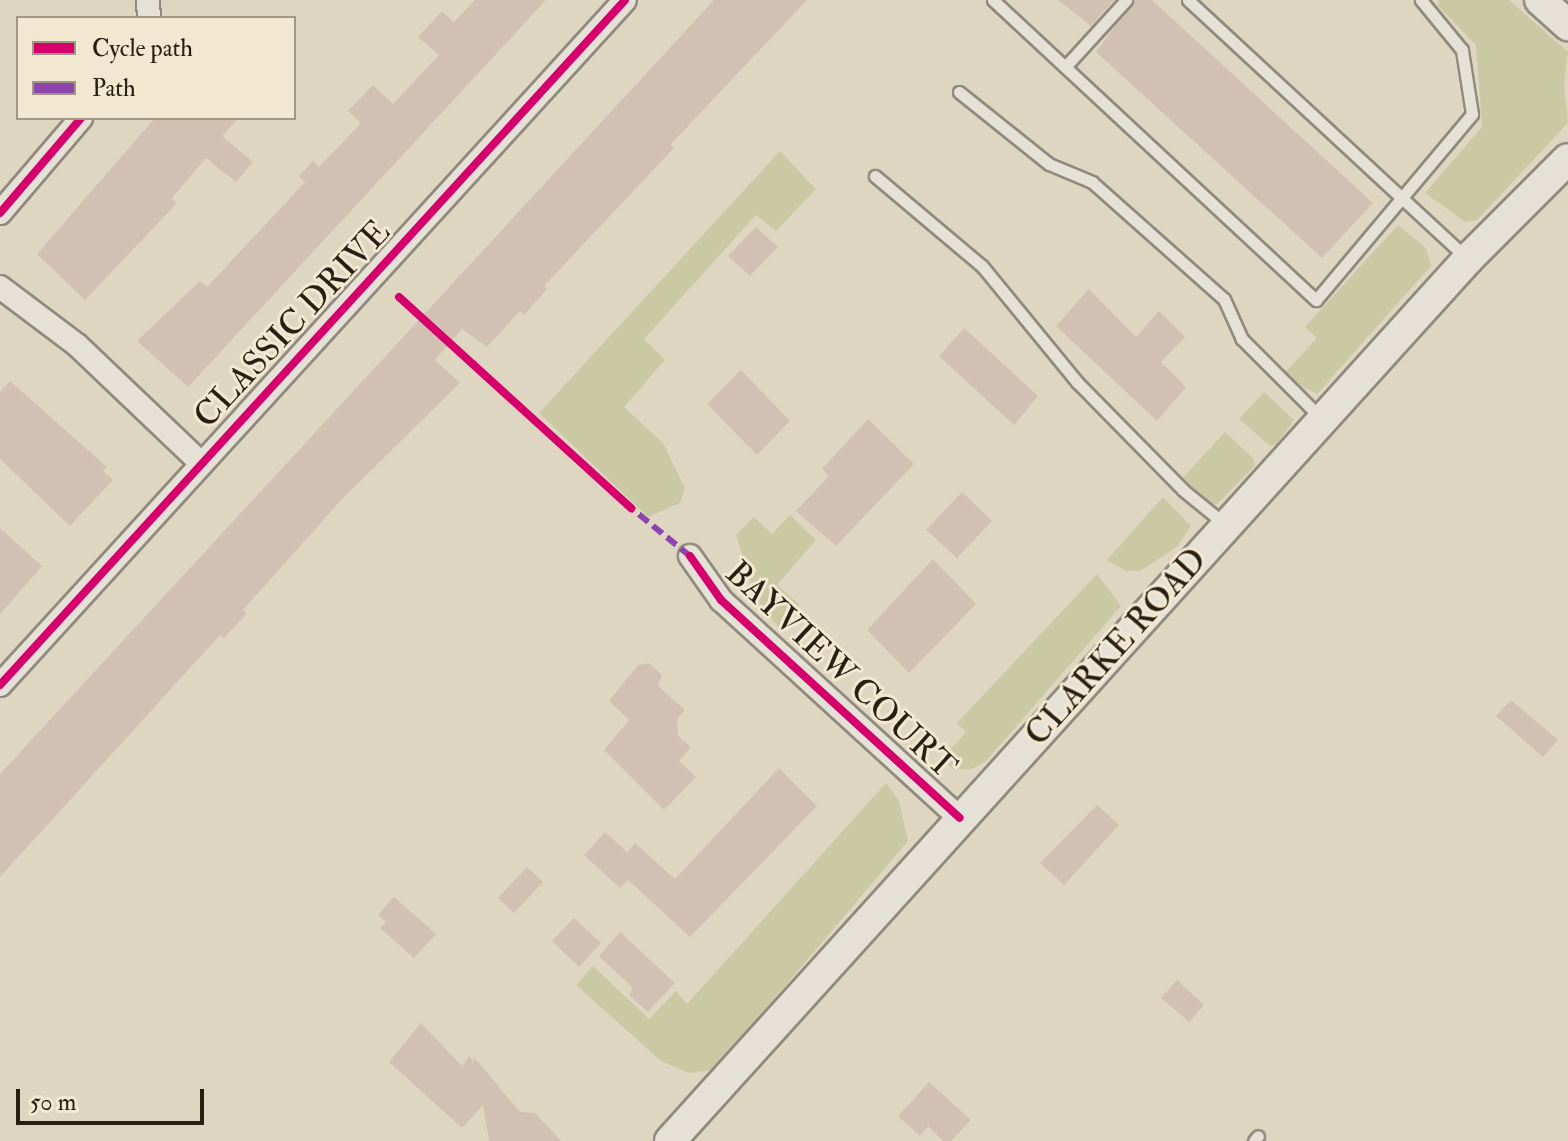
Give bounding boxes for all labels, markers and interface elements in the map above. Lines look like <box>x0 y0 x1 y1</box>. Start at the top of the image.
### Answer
legend <box>16 16 296 120</box>
text: Cycle path <box>92 33 193 64</box>
text: Path <box>92 73 136 104</box>
street label: CLASSIC DRIVE <box>185 212 399 436</box>
street label: CLARKE ROAD <box>1017 540 1215 754</box>
street label: BAYVIEW COURT <box>717 553 965 787</box>
scale bar <box>20 1073 208 1123</box>
text: 50 m <box>30 1087 76 1118</box>

